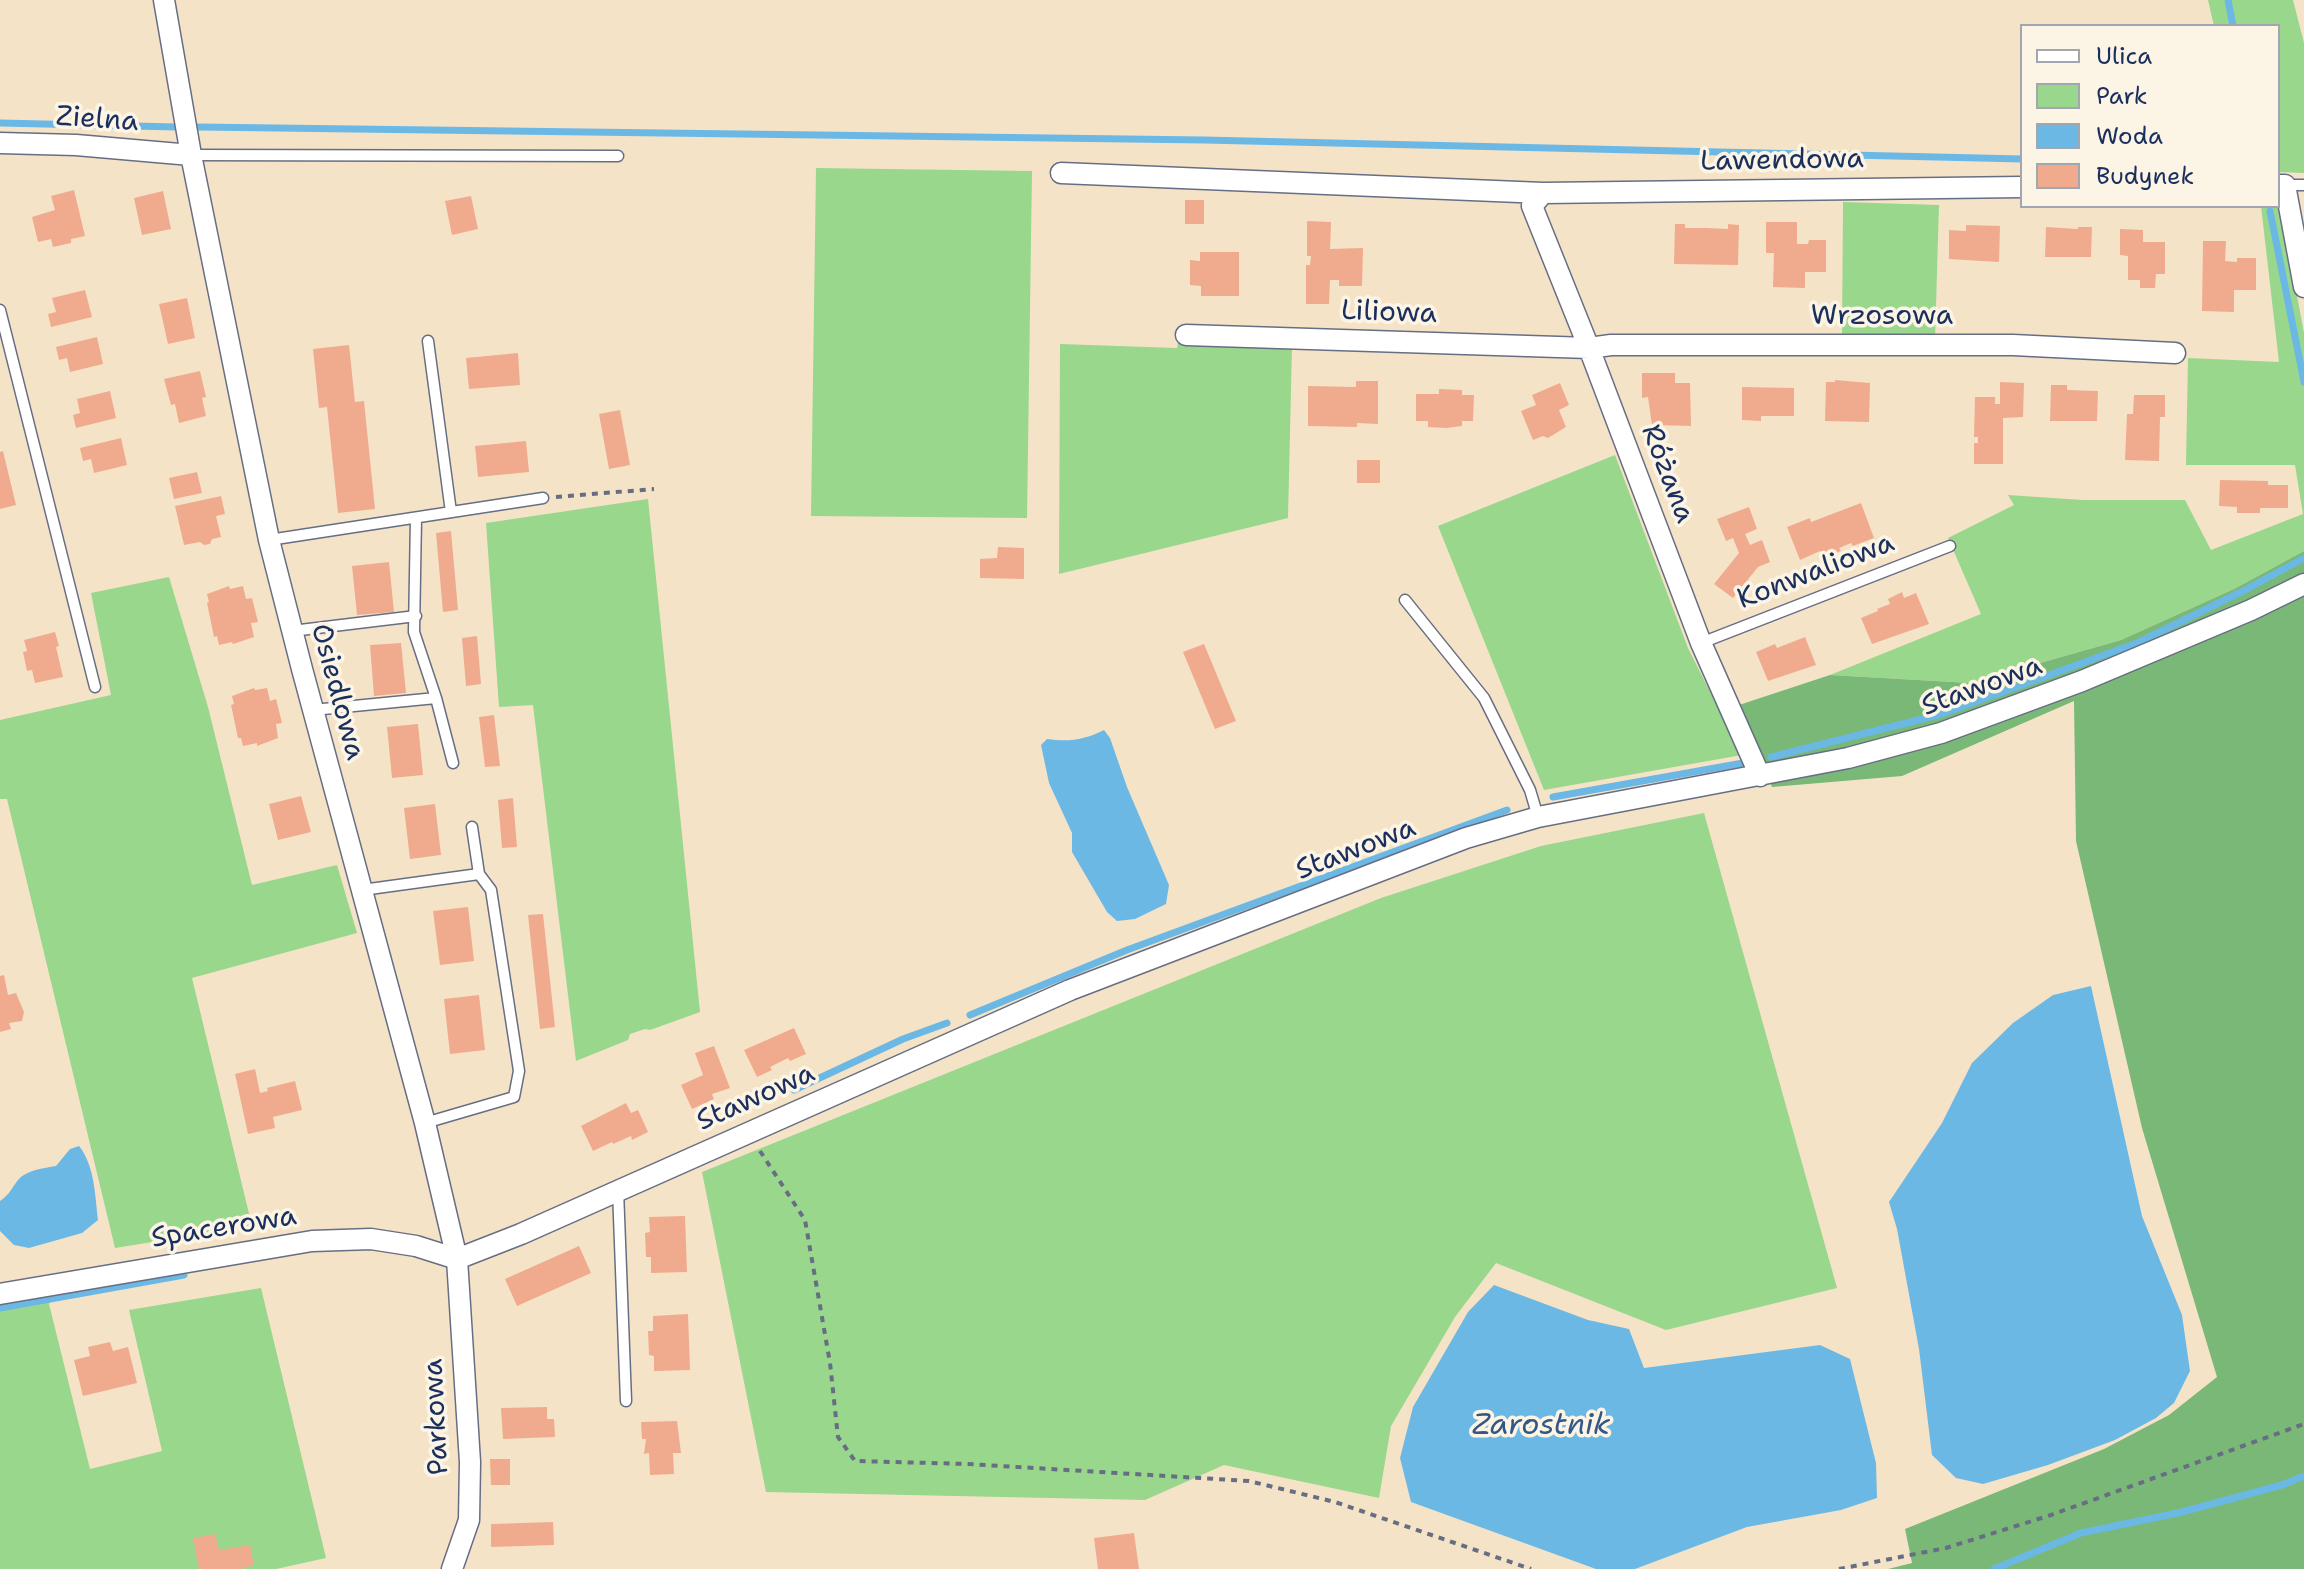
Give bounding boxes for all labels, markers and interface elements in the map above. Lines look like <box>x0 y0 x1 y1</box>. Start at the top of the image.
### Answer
legend <box>2020 24 2280 208</box>
text: Ulica <box>2096 40 2152 72</box>
text: Park <box>2096 80 2148 112</box>
street label: Zielna <box>55 100 139 140</box>
text: Woda <box>2096 120 2163 152</box>
street label: Lawendowa <box>1700 143 1864 179</box>
text: Budynek <box>2096 160 2194 192</box>
street label: Liliowa <box>1340 295 1438 331</box>
street label: Wrzosowa <box>1811 300 1953 334</box>
street label: Różana <box>1633 420 1701 528</box>
street label: Konwaliowa <box>1733 527 1899 617</box>
street label: Osiedlowa <box>303 620 371 764</box>
street label: Stawowa <box>1917 650 2047 724</box>
street label: Stawowa <box>1291 812 1421 888</box>
street label: Stawowa <box>692 1057 820 1139</box>
street label: Spacerowa <box>149 1200 299 1256</box>
street label: Parkowa <box>417 1358 457 1476</box>
water label: Zarostnik <box>1472 1408 1610 1444</box>

